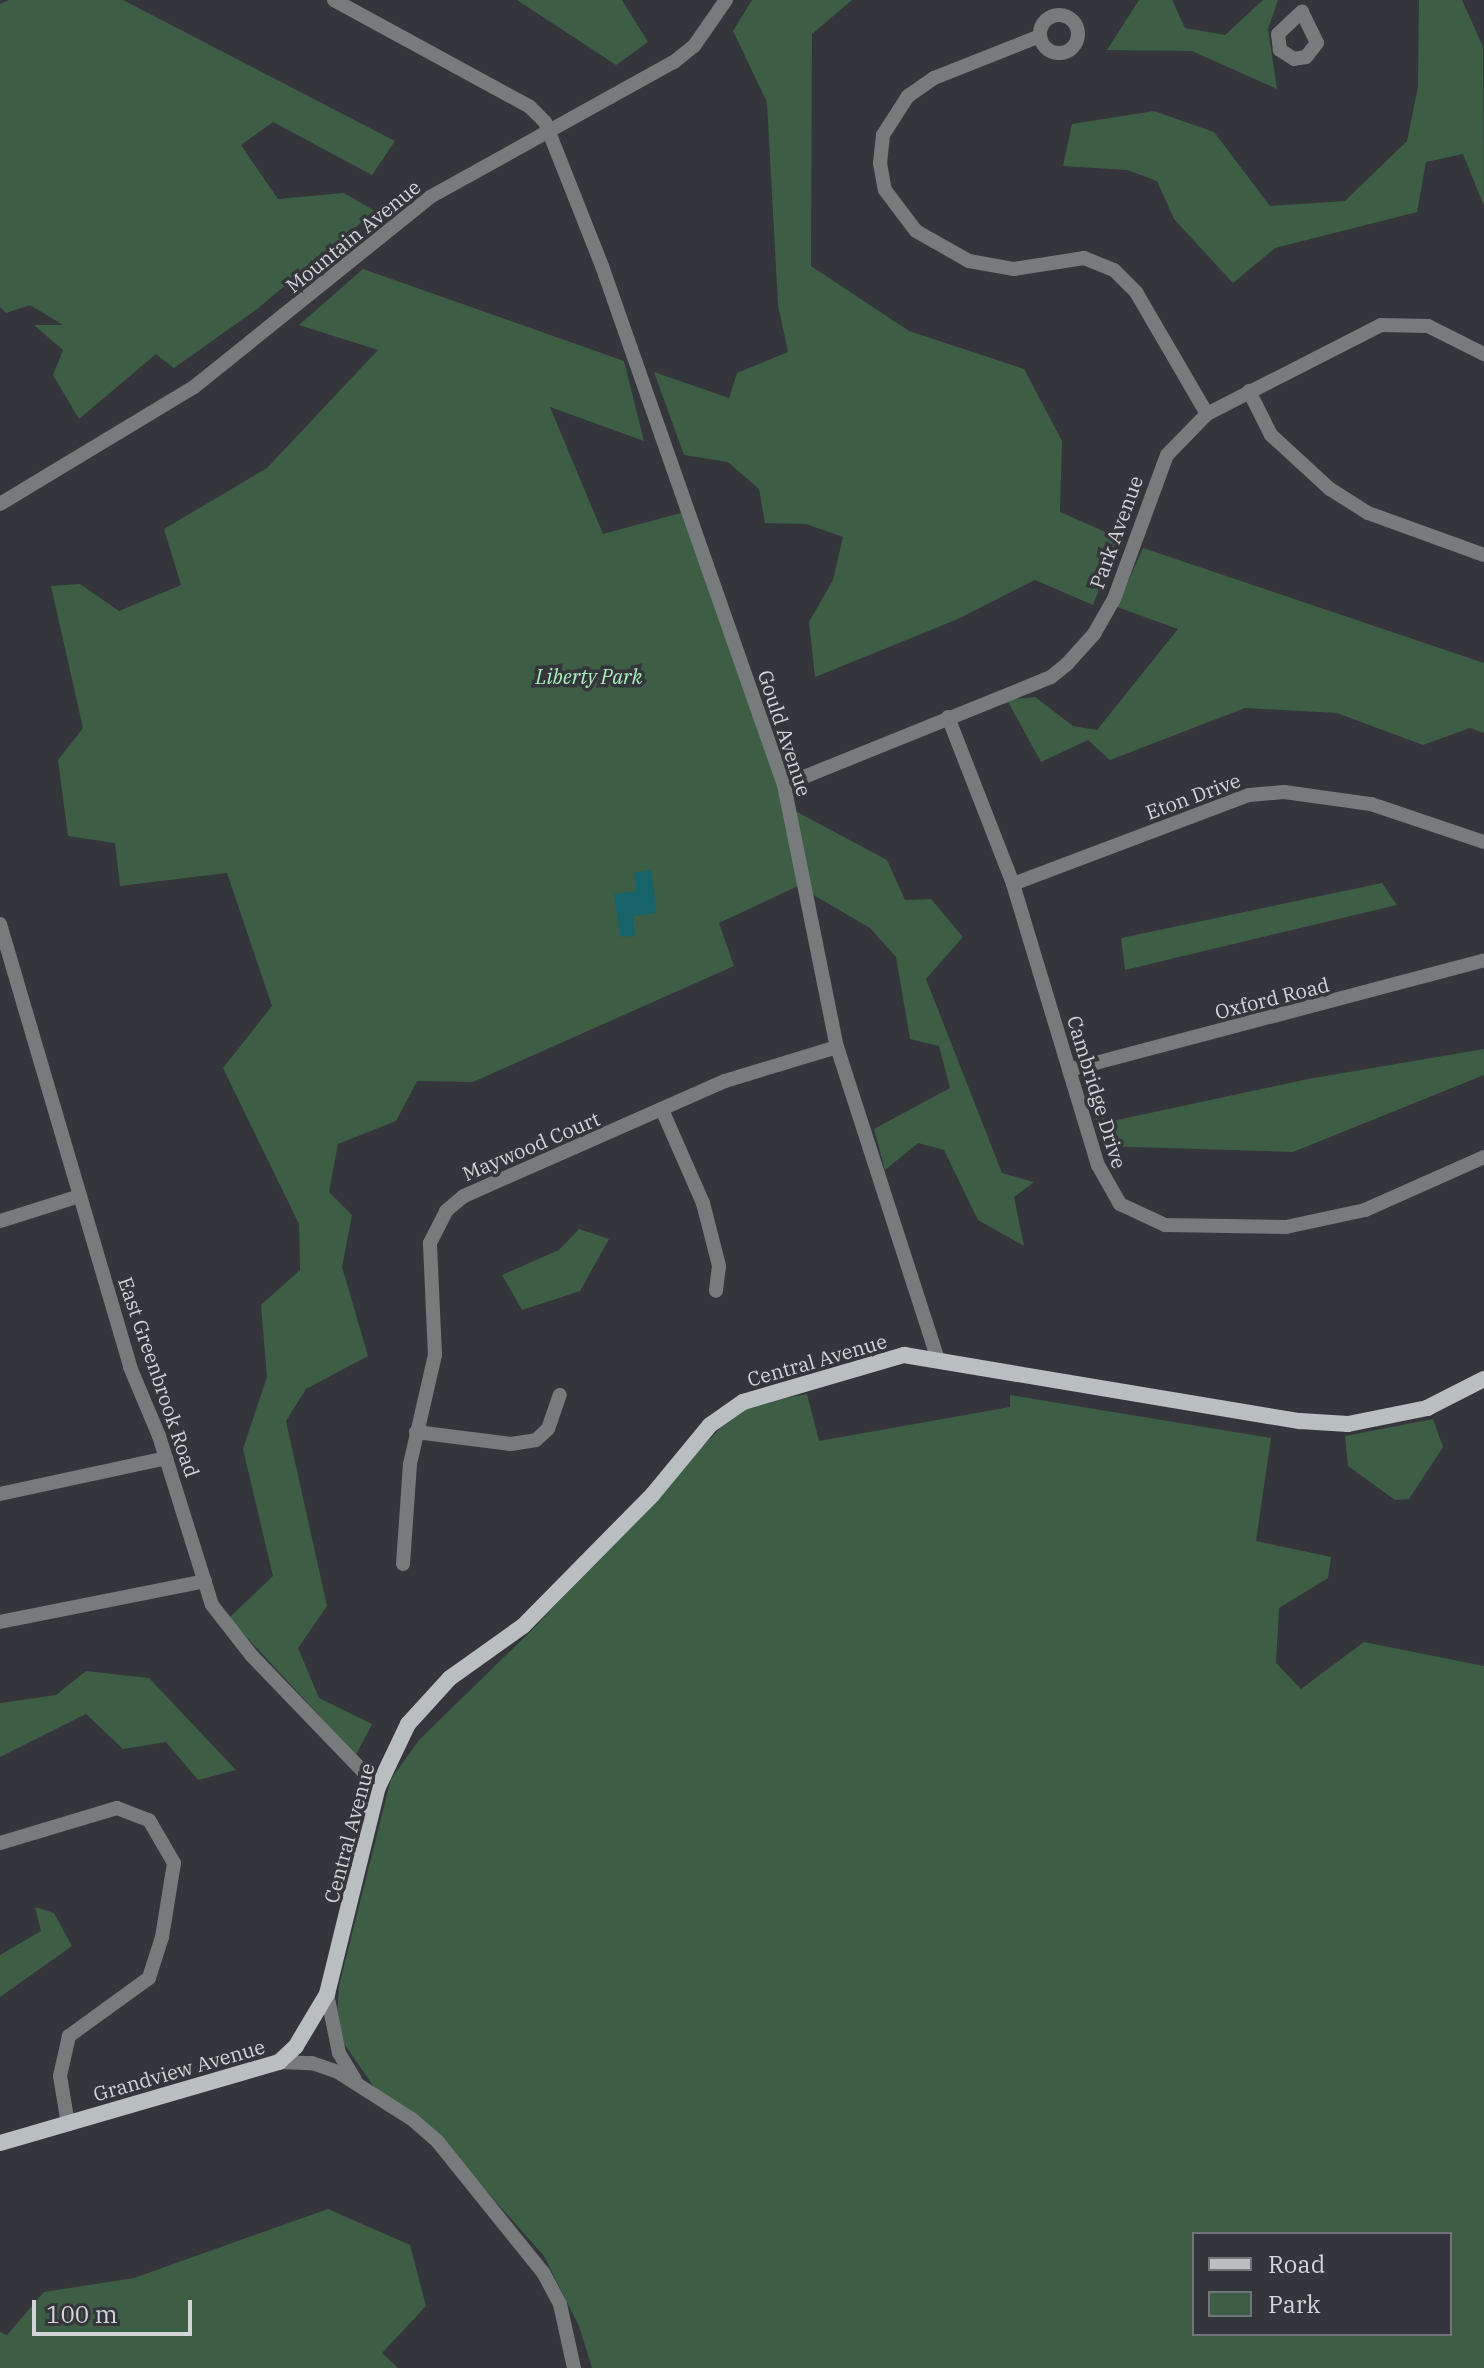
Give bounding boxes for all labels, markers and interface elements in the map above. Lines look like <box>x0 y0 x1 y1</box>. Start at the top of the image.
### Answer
street label: Mountain Avenue <box>281 174 425 298</box>
street label: Park Avenue <box>1084 472 1148 592</box>
park label: Liberty Park <box>536 664 642 688</box>
street label: Gould Avenue <box>753 667 817 799</box>
street label: Eton Drive <box>1142 768 1244 824</box>
street label: Oxford Road <box>1212 972 1332 1024</box>
street label: Cambridge Drive <box>1062 1013 1132 1171</box>
street label: Maywood Court <box>459 1106 603 1186</box>
street label: East Greenbrook Road <box>113 1274 205 1480</box>
street label: Central Avenue <box>744 1329 890 1391</box>
street label: Central Avenue <box>319 1760 379 1906</box>
street label: Grandview Avenue <box>90 2034 268 2106</box>
legend <box>1192 2232 1452 2336</box>
text: Road <box>1268 2248 1325 2280</box>
scale bar <box>36 2284 196 2334</box>
text: Park <box>1268 2288 1320 2320</box>
text: 100 m <box>46 2298 118 2330</box>

